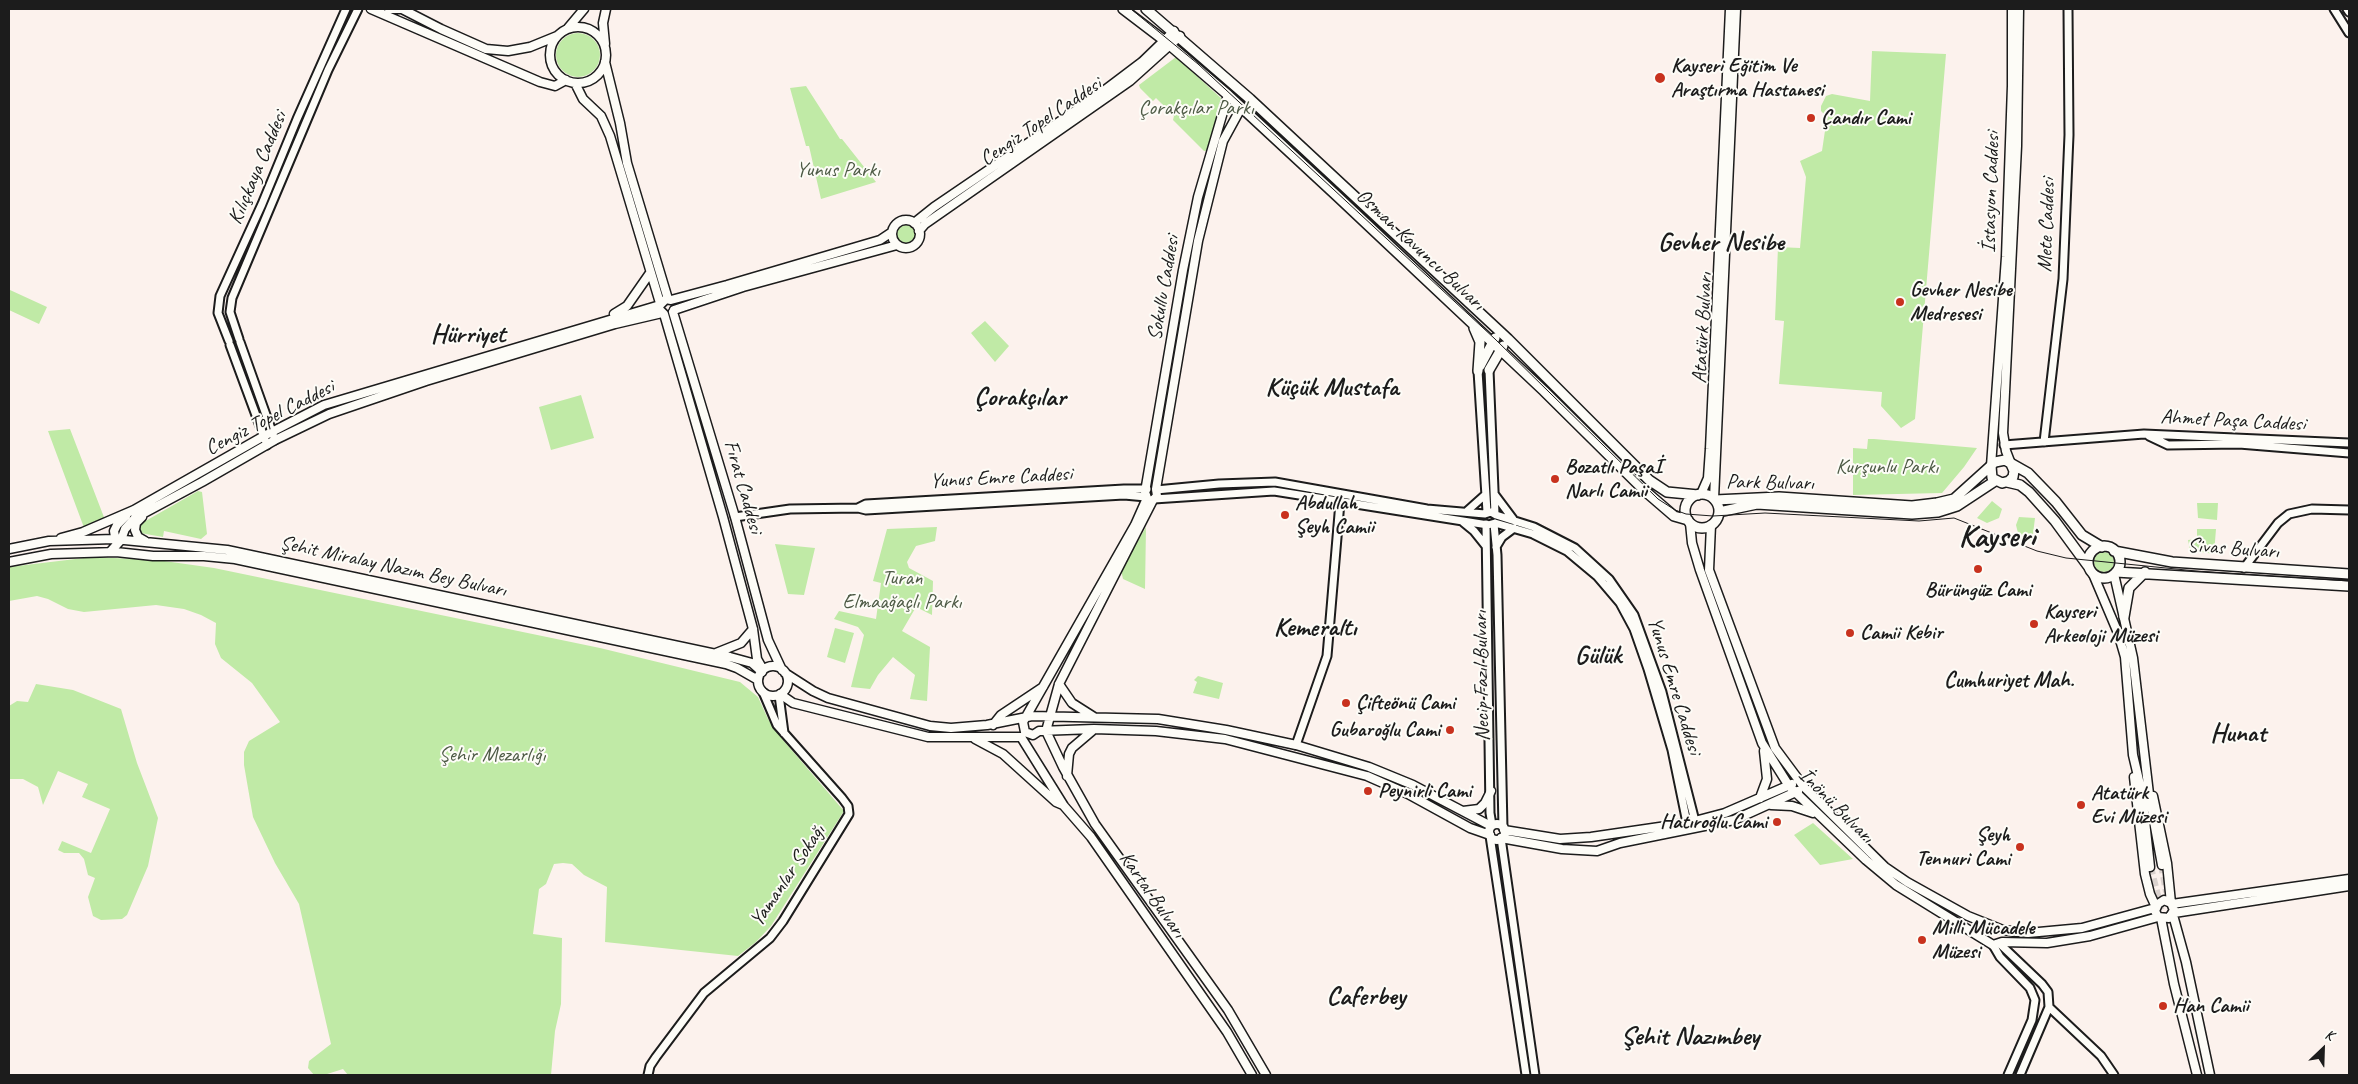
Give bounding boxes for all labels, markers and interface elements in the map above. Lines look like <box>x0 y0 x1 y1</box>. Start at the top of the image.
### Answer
place label: Kayseri Eğitim Ve Araştırma Hastanesi <box>1671 53 1824 103</box>
marker: Kayseri Eğitim Ve Araştırma Hastanesi <box>1653 71 1667 85</box>
street label: Cengiz Topel Caddesi <box>975 72 1107 172</box>
park label: Çorakçılar Parkı <box>1138 95 1254 121</box>
place label: Çandır Cami <box>1821 105 1911 131</box>
street label: Kılıçkaya Caddesi <box>223 108 293 228</box>
marker: Çandır Cami <box>1805 112 1817 124</box>
street label: İstasyon Caddesi <box>1976 131 2006 253</box>
park label: Yunus Parkı <box>796 157 880 183</box>
street label: Mete Caddesi <box>2033 177 2061 273</box>
street label: Osman Kavuncu Bulvarı <box>1350 184 1490 316</box>
district label: Gevher Nesibe <box>1658 227 1784 259</box>
street label: Sokullu Caddesi <box>1142 233 1186 343</box>
street label: Atatürk Bulvarı <box>1688 272 1718 384</box>
place label: Gevher Nesibe Medresesi <box>1910 277 2012 327</box>
marker: Gevher Nesibe Medresesi <box>1894 296 1906 308</box>
district label: Hürriyet <box>431 319 505 351</box>
district label: Küçük Mustafa <box>1265 372 1399 404</box>
street label: Cengiz Topel Caddesi <box>201 375 339 461</box>
district label: Çorakçılar <box>974 382 1066 414</box>
street label: Ahmet Paşa Caddesi <box>2160 405 2306 437</box>
street label: Fırat Caddesi <box>718 438 768 536</box>
place label: Bozatlı Paşaİ Narlı Camii <box>1565 454 1662 504</box>
park label: Kurşunlu Parkı <box>1836 454 1938 480</box>
street label: Yunus Emre Caddesi <box>929 462 1073 494</box>
street label: Park Bulvarı <box>1726 470 1814 496</box>
marker: Bozatlı Paşaİ Narlı Camii <box>1549 473 1561 485</box>
place label: Abdullah Şeyh Camii <box>1295 490 1374 540</box>
marker: Abdullah Şeyh Camii <box>1279 509 1291 521</box>
district label: Kayseri <box>1959 519 2035 557</box>
street label: Şehit Miralay Nazım Bey Bulvarı <box>277 531 509 603</box>
street label: Sivas Bulvarı <box>2186 533 2280 565</box>
marker: Bürüngüz Cami <box>1972 563 1984 575</box>
park label: Turan Elmaağaçlı Parkı <box>843 565 961 615</box>
place label: Bürüngüz Cami <box>1925 577 2031 603</box>
place label: Kayseri Arkeoloji Müzesi <box>2044 599 2158 649</box>
street label: Necip Fazıl Bulvarı <box>1468 611 1496 741</box>
district label: Kemeraltı <box>1274 612 1356 644</box>
street label: Yunus Emre Caddesi <box>1641 614 1707 758</box>
marker: Kayseri Arkeoloji Müzesi <box>2028 618 2040 630</box>
place label: Camii Kebir <box>1860 620 1942 646</box>
marker: Camii Kebir <box>1844 627 1856 639</box>
district label: Gülük <box>1575 640 1621 672</box>
district label: Cumhuriyet Mah. <box>1944 668 2074 694</box>
place label: Çifteönü Cami <box>1356 690 1455 716</box>
marker: Çifteönü Cami <box>1340 697 1352 709</box>
place label: Gubaroğlu Cami <box>1329 717 1440 743</box>
district label: Hunat <box>2210 718 2266 750</box>
marker: Gubaroğlu Cami <box>1444 724 1456 736</box>
park label: Şehir Mezarlığı <box>439 742 545 768</box>
street label: İnönü Bulvarı <box>1793 763 1879 849</box>
place label: Peynirli Cami <box>1378 778 1471 804</box>
place label: Atatürk Evi Müzesi <box>2091 780 2167 830</box>
marker: Peynirli Cami <box>1362 785 1374 797</box>
marker: Atatürk Evi Müzesi <box>2075 799 2087 811</box>
place label: Hatıroğlu Cami <box>1660 809 1767 835</box>
marker: Hatıroğlu Cami <box>1771 816 1783 828</box>
street label: Yamanlar Sokağı <box>745 820 831 932</box>
place label: Şeyh Tennuri Cami <box>1916 822 2010 872</box>
marker: Şeyh Tennuri Cami <box>2014 841 2026 853</box>
street label: Kartal Bulvarı <box>1113 847 1191 943</box>
place label: Milli Mücadele Müzesi <box>1932 915 2035 965</box>
marker: Milli Mücadele Müzesi <box>1916 934 1928 946</box>
district label: Caferbey <box>1327 981 1405 1013</box>
place label: Han Camii <box>2173 993 2249 1019</box>
marker: Han Camii <box>2157 1000 2169 1012</box>
district label: Şehit Nazımbey <box>1621 1021 1759 1053</box>
north arrow <box>2298 1024 2348 1074</box>
text: K <box>2323 1026 2336 1044</box>

